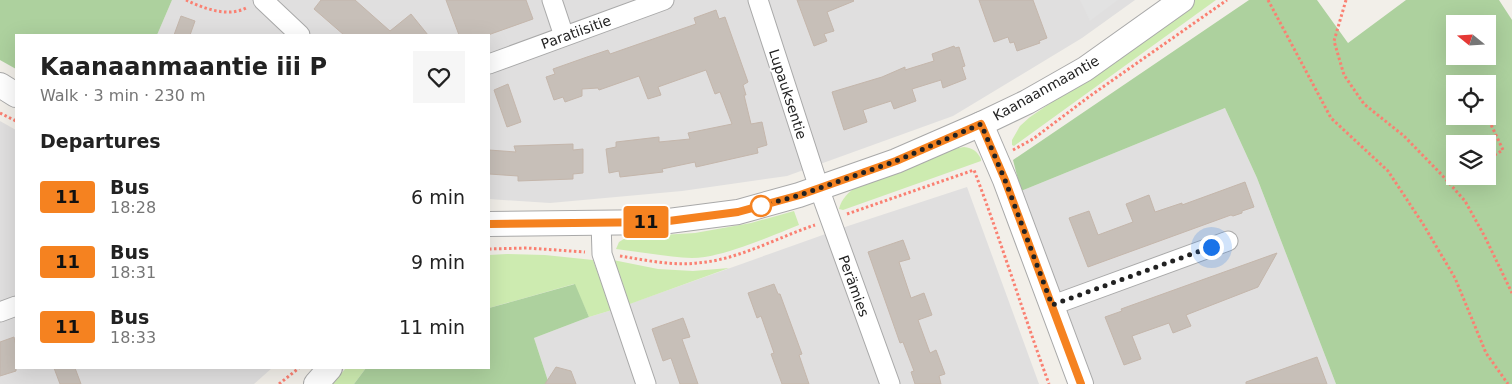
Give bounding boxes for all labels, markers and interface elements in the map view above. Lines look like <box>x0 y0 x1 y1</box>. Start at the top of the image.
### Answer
street label: Paratiisitie <box>539 12 613 52</box>
north arrow <box>1446 15 1496 65</box>
map controls <box>1446 15 1496 185</box>
street label: Lupauksentie <box>766 47 810 141</box>
button: heart <box>413 51 465 103</box>
street label: Kaanaanmaantie <box>990 52 1102 124</box>
text: Kaanaanmaantie iii P <box>40 53 327 81</box>
button: locate <box>1446 75 1496 125</box>
text: Walk · 3 min · 230 m <box>40 86 205 105</box>
text: Departures <box>40 130 161 152</box>
button: layers <box>1446 135 1496 185</box>
text: Bus <box>110 176 149 198</box>
text: 11 <box>55 186 80 207</box>
text: 6 min <box>411 186 465 208</box>
unlabelled marker <box>750 195 772 217</box>
text: 18:28 <box>110 198 156 217</box>
line badge: 11 <box>624 206 668 238</box>
text: 11 <box>633 211 659 232</box>
your location <box>1199 235 1224 260</box>
text: Bus <box>110 241 149 263</box>
text: 11 <box>55 251 80 272</box>
text: 9 min <box>411 251 465 273</box>
street label: Perämies <box>835 253 873 319</box>
text: 18:31 <box>110 263 156 282</box>
text: Bus <box>110 306 149 328</box>
text: 11 <box>55 316 80 337</box>
text: 11 min <box>399 316 465 338</box>
text: 18:33 <box>110 328 156 347</box>

